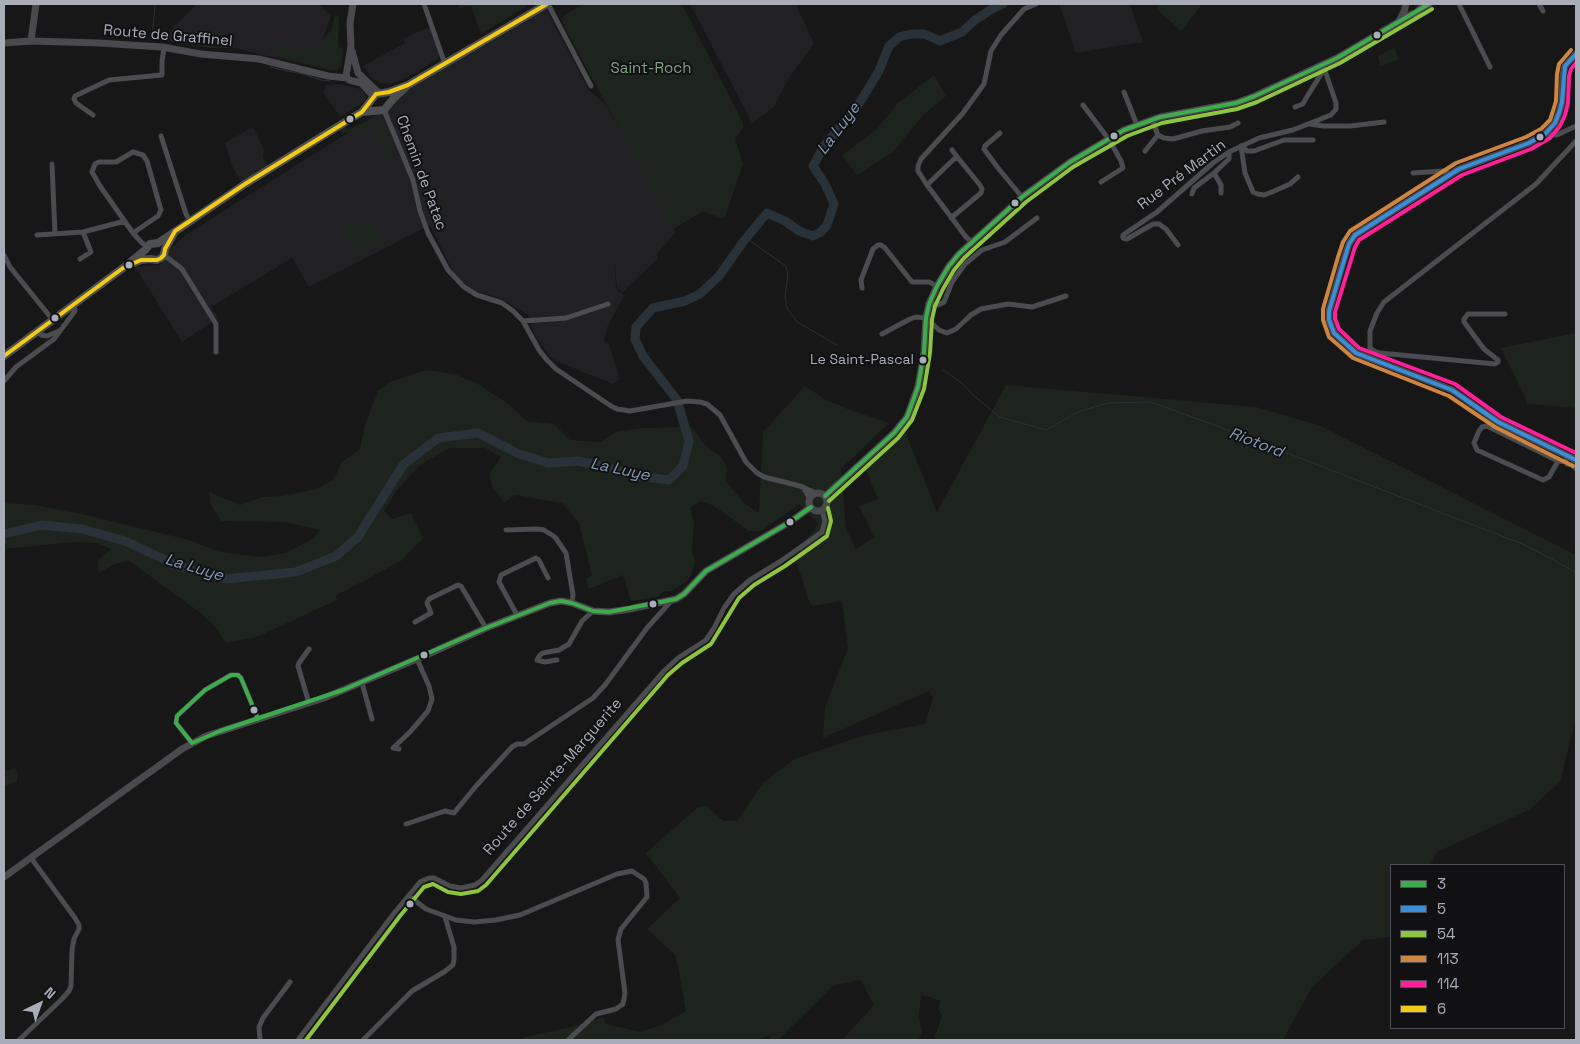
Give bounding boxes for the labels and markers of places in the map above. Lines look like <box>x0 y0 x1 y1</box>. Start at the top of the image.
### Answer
unlabelled marker <box>1372 30 1382 40</box>
unlabelled marker <box>345 114 355 124</box>
unlabelled marker <box>1109 131 1119 141</box>
unlabelled marker <box>1535 132 1545 142</box>
unlabelled marker <box>1010 198 1020 208</box>
unlabelled marker <box>124 260 134 270</box>
unlabelled marker <box>50 313 60 323</box>
place label: Le Saint-Pascal <box>810 352 914 368</box>
marker: Le Saint-Pascal <box>918 355 928 365</box>
unlabelled marker <box>785 517 795 527</box>
unlabelled marker <box>648 599 658 609</box>
unlabelled marker <box>419 650 429 660</box>
unlabelled marker <box>249 705 259 715</box>
unlabelled marker <box>405 899 415 909</box>

